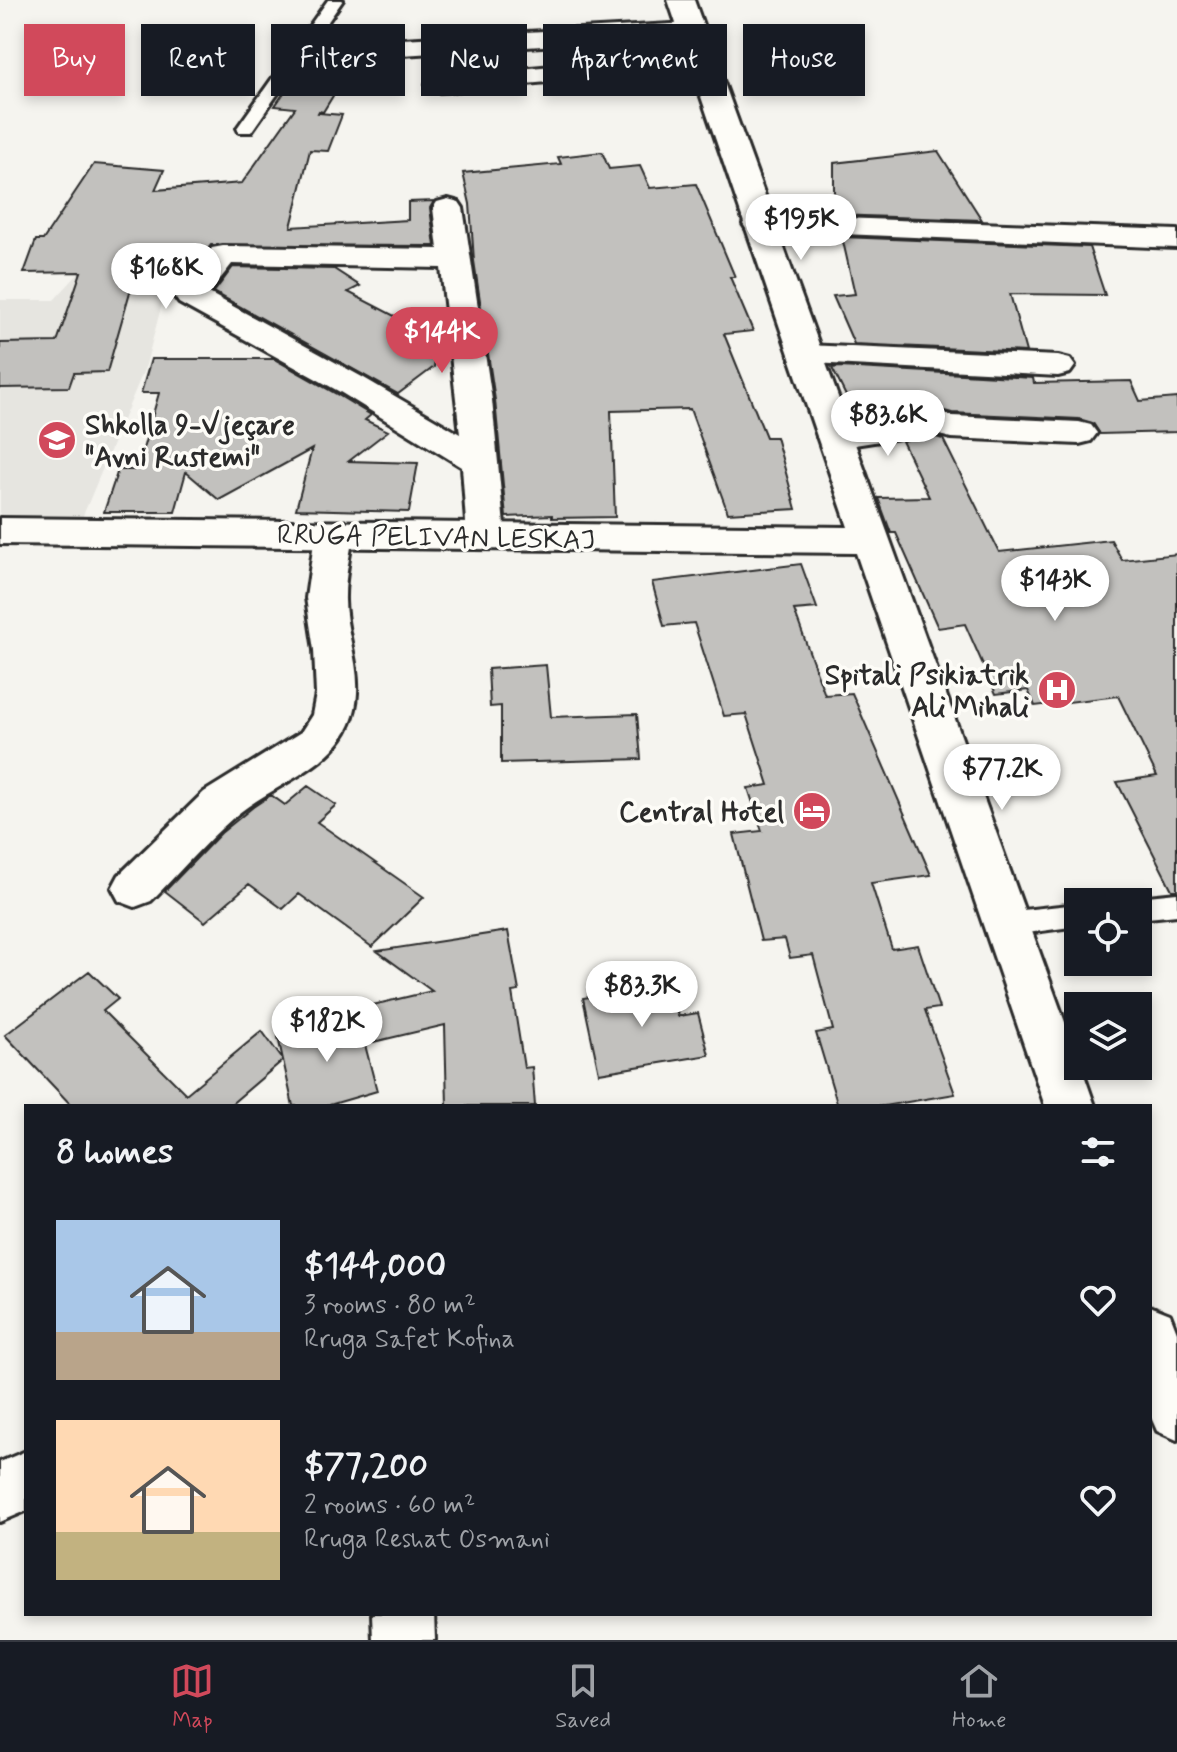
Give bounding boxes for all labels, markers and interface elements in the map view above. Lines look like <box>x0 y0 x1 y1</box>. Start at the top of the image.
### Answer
chip: Buy <box>24 24 125 96</box>
chip: Rent <box>141 24 255 96</box>
chip: Filters <box>271 24 405 96</box>
chip: New <box>421 24 527 96</box>
chip: Apartment <box>543 24 727 96</box>
chip: House <box>743 24 865 96</box>
pin: $195K <box>745 194 857 262</box>
text: $195K <box>763 203 839 237</box>
pin: $168K <box>110 243 222 311</box>
text: $168K <box>129 252 203 286</box>
pin: $144K <box>386 307 498 375</box>
text: $144K <box>404 316 480 350</box>
pin: $83.6K <box>823 390 953 458</box>
text: $83.6K <box>849 399 927 433</box>
place label: Shkolla 9-Vjeçare "Avni Rustemi" <box>85 408 295 477</box>
school or university icon: Shkolla 9-Vjeçare "Avni Rustemi" <box>36 419 78 461</box>
street label: RRUGA PELIVAN LESKAJ <box>277 517 595 560</box>
pin: $143K <box>999 555 1111 623</box>
text: $143K <box>1019 564 1091 598</box>
place label: Spitali Psikiatrik Ali Mihali <box>825 658 1029 727</box>
hospital icon: Spitali Psikiatrik Ali Mihali <box>1036 669 1078 711</box>
pin: $77.2K <box>937 744 1067 812</box>
text: $77.2K <box>962 753 1042 787</box>
hotel icon: Central Hotel <box>791 790 833 832</box>
place label: Central Hotel <box>619 795 784 832</box>
map controls <box>1064 888 1152 1080</box>
button: locate <box>1064 888 1152 976</box>
pin: $83.3K <box>577 961 707 1029</box>
text: $83.3K <box>604 970 680 1004</box>
button: layers <box>1064 992 1152 1080</box>
pin: $182K <box>271 996 383 1064</box>
text: $182K <box>289 1005 365 1039</box>
text: 8 homes <box>56 1130 173 1175</box>
icon: filters <box>1076 1130 1120 1174</box>
text: $144,000 <box>304 1244 446 1289</box>
icon: home <box>120 1252 216 1348</box>
icon: heart <box>1076 1278 1120 1322</box>
text: 3 rooms · 80 m² <box>304 1289 476 1323</box>
text: Rruga Safet Kofina <box>304 1323 515 1357</box>
text: $77,200 <box>304 1444 428 1489</box>
icon: home <box>120 1452 216 1548</box>
icon: heart <box>1076 1478 1120 1522</box>
text: 2 rooms · 60 m² <box>304 1489 475 1523</box>
text: Rruga Reshat Osmani <box>304 1523 550 1557</box>
tab: Map <box>170 1659 214 1735</box>
tab: Saved <box>555 1659 611 1735</box>
tab: Home <box>952 1659 1007 1735</box>

